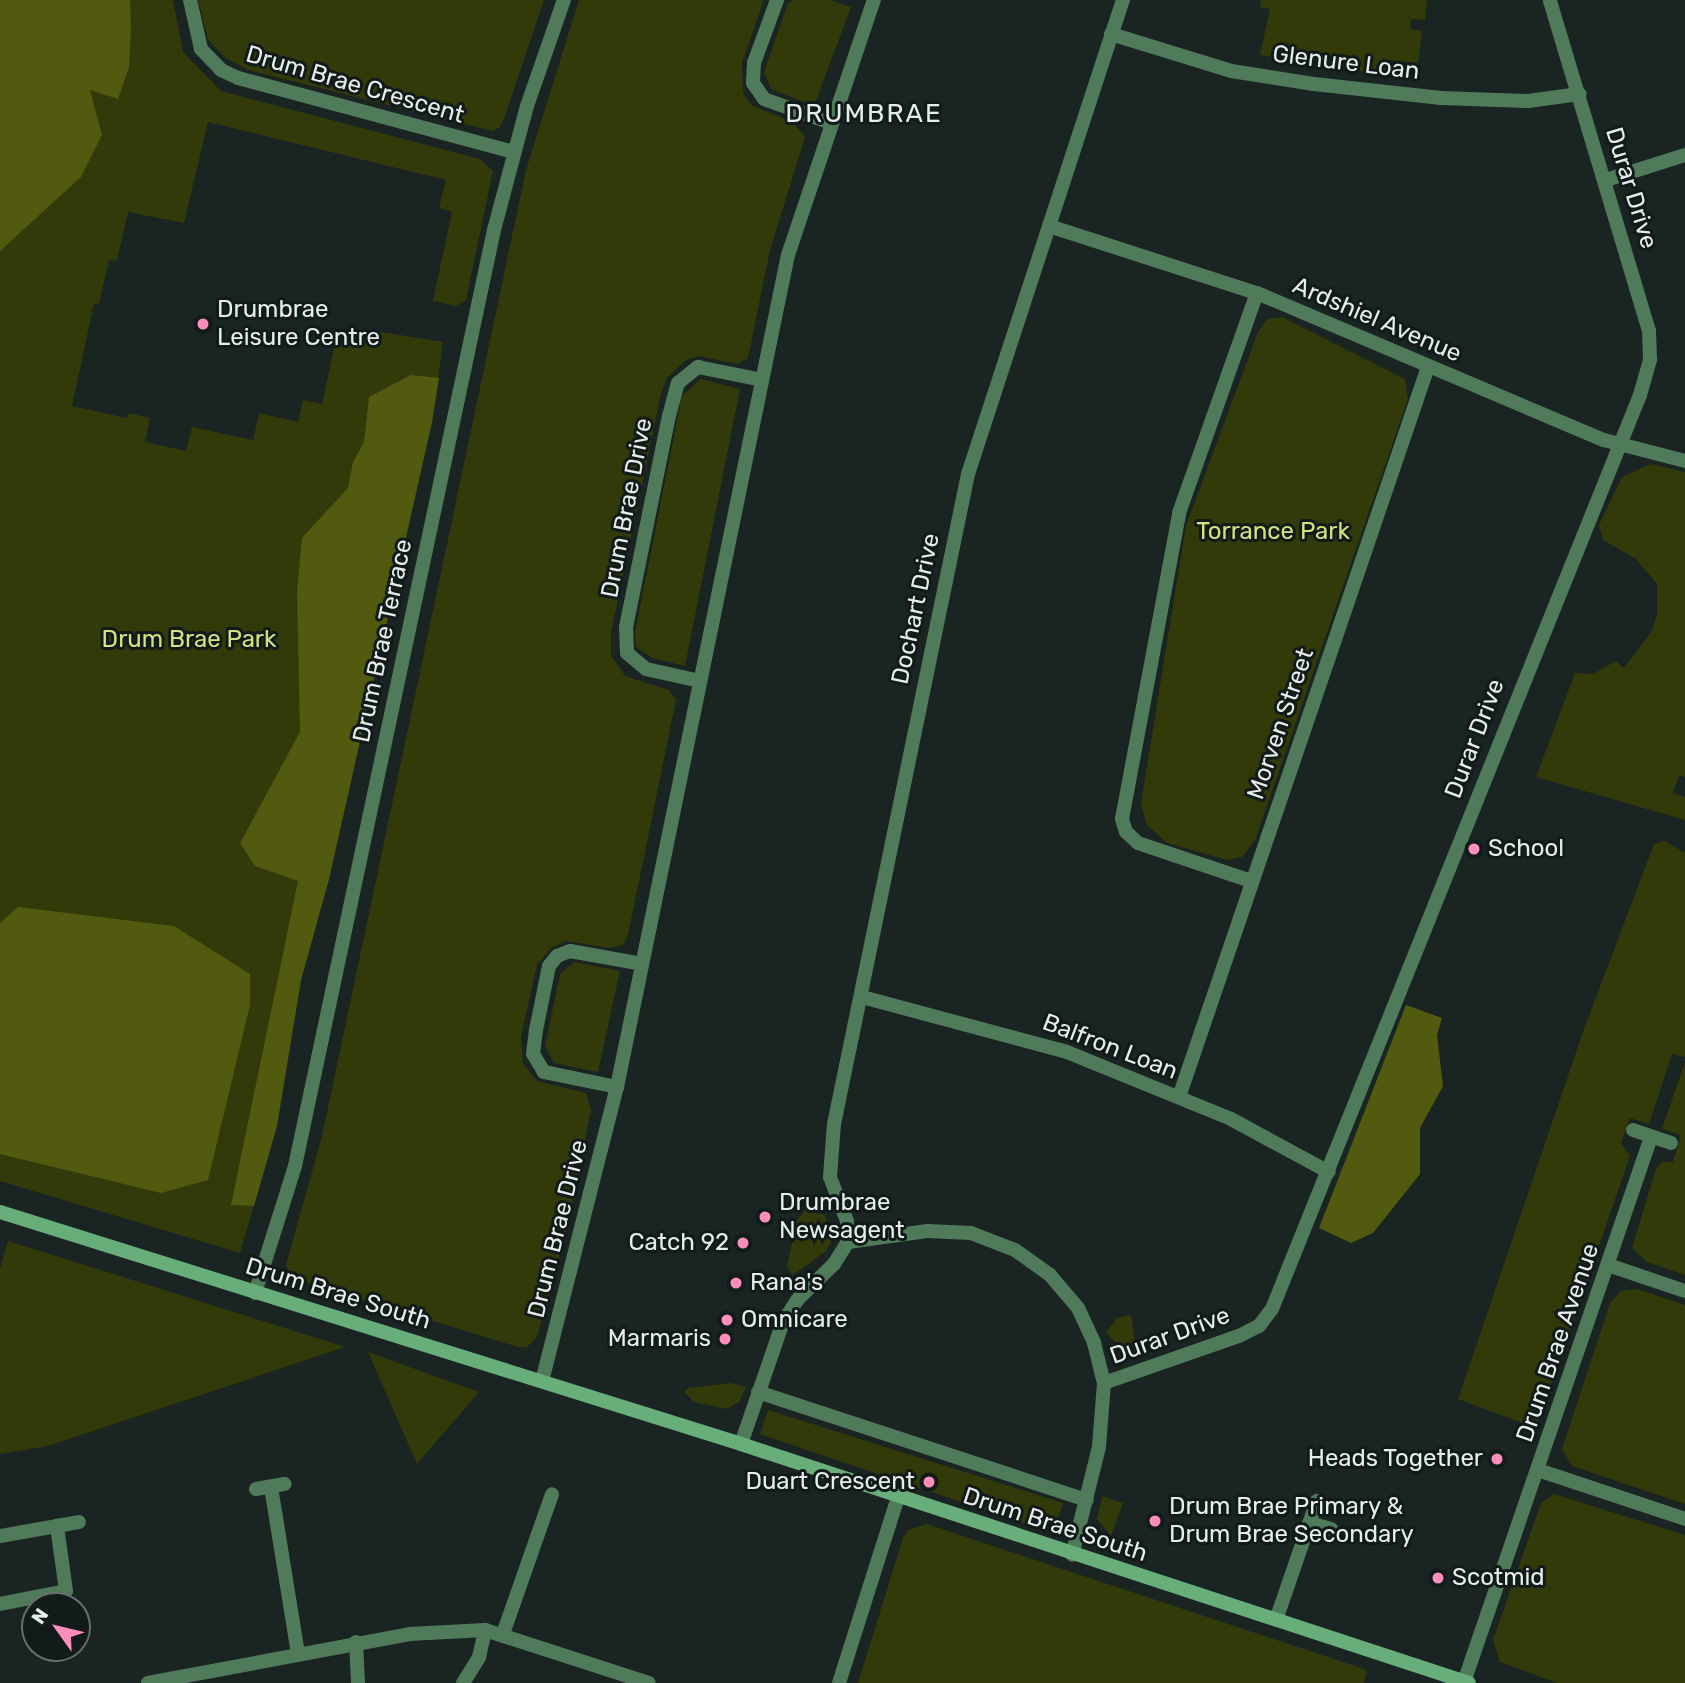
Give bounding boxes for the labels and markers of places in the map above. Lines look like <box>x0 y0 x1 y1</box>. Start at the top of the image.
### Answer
place label: Drumbrae Leisure Centre <box>217 296 380 352</box>
marker: Drumbrae Leisure Centre <box>195 316 211 332</box>
place label: School <box>1488 835 1564 863</box>
marker: School <box>1466 841 1482 857</box>
place label: Drumbrae Newsagent <box>779 1189 905 1245</box>
marker: Drumbrae Newsagent <box>757 1209 773 1225</box>
place label: Catch 92 <box>628 1229 729 1257</box>
marker: Catch 92 <box>735 1235 751 1251</box>
place label: Rana's <box>750 1269 823 1297</box>
marker: Rana's <box>728 1275 744 1291</box>
place label: Omnicare <box>741 1306 848 1334</box>
marker: Omnicare <box>719 1312 735 1328</box>
place label: Marmaris <box>608 1325 711 1353</box>
marker: Marmaris <box>717 1331 733 1347</box>
place label: Heads Together <box>1307 1445 1483 1473</box>
marker: Heads Together <box>1489 1451 1505 1467</box>
place label: Duart Crescent <box>745 1468 915 1496</box>
marker: Duart Crescent <box>921 1474 937 1490</box>
place label: Drum Brae Primary & Drum Brae Secondary <box>1169 1493 1414 1549</box>
marker: Drum Brae Primary & Drum Brae Secondary <box>1147 1513 1163 1529</box>
place label: Scotmid <box>1452 1564 1545 1592</box>
marker: Scotmid <box>1430 1570 1446 1586</box>

